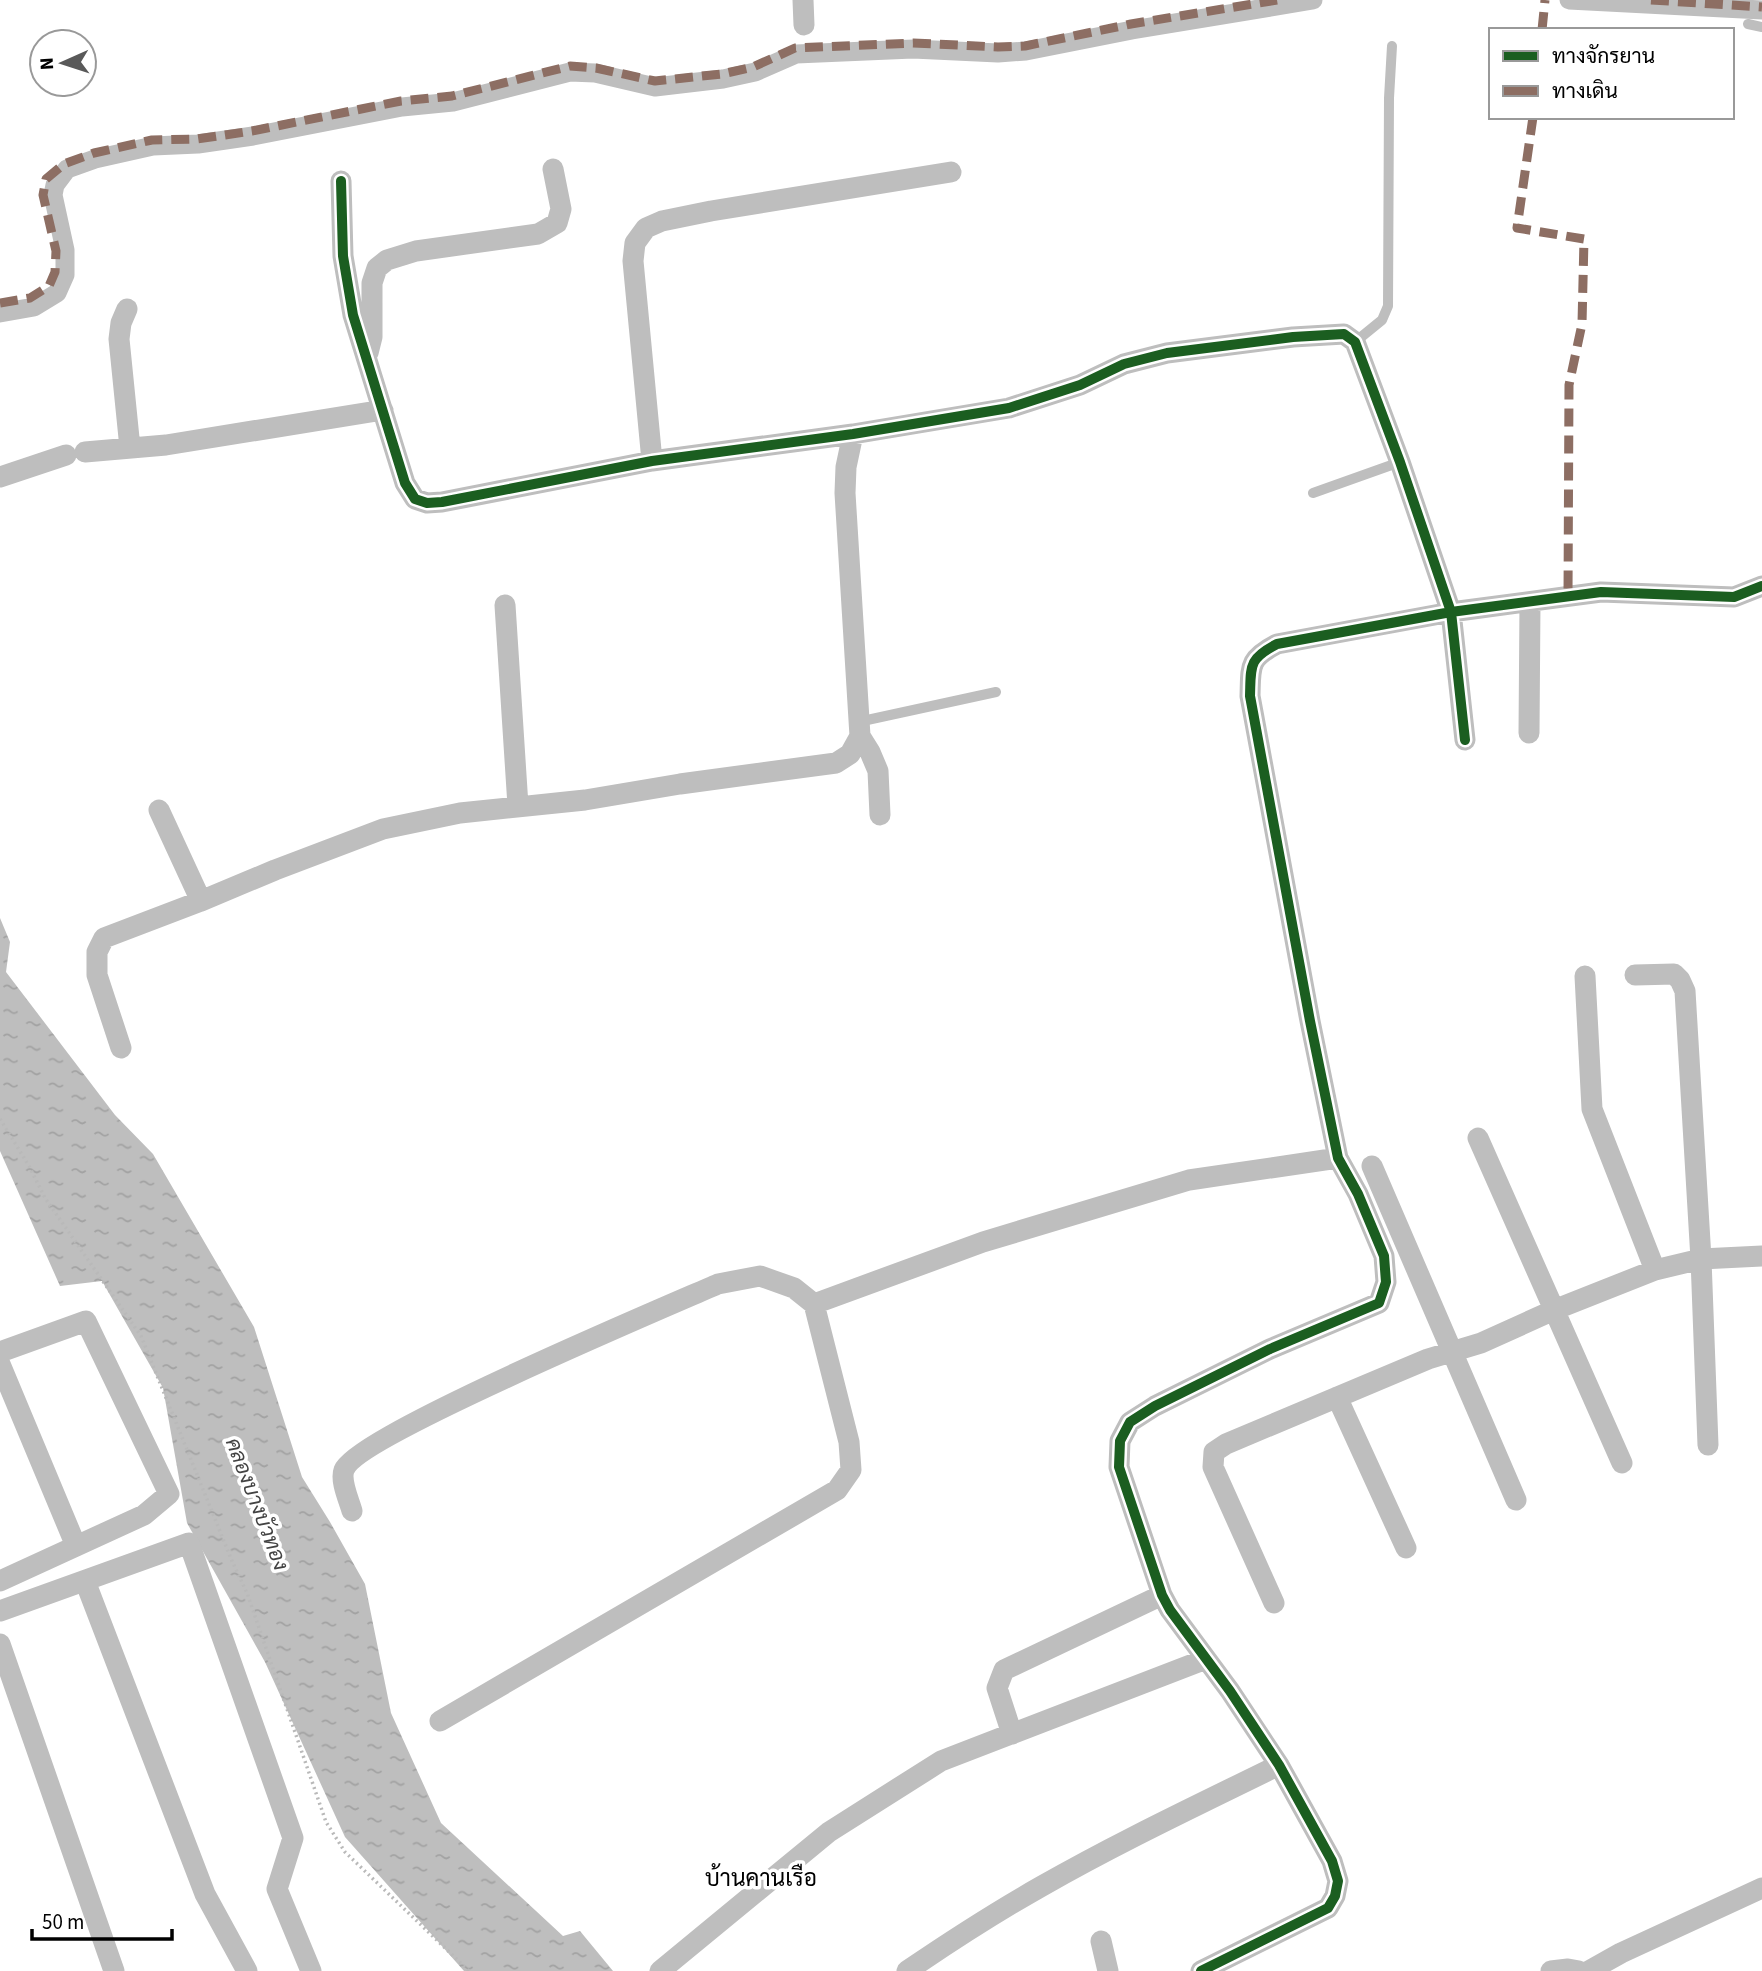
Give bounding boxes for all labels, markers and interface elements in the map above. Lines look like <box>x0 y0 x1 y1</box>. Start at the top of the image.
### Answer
north arrow <box>28 28 98 98</box>
legend <box>1489 28 1734 119</box>
text: ทางจักรยาน <box>1552 41 1655 71</box>
text: N <box>34 57 61 71</box>
text: ทางเดิน <box>1552 76 1618 106</box>
water label: คลองบางบัวทอง <box>218 1433 296 1575</box>
district label: บ้านคานเรือ <box>705 1862 817 1895</box>
scale bar <box>32 1898 172 1942</box>
text: 50 m <box>42 1907 84 1937</box>

